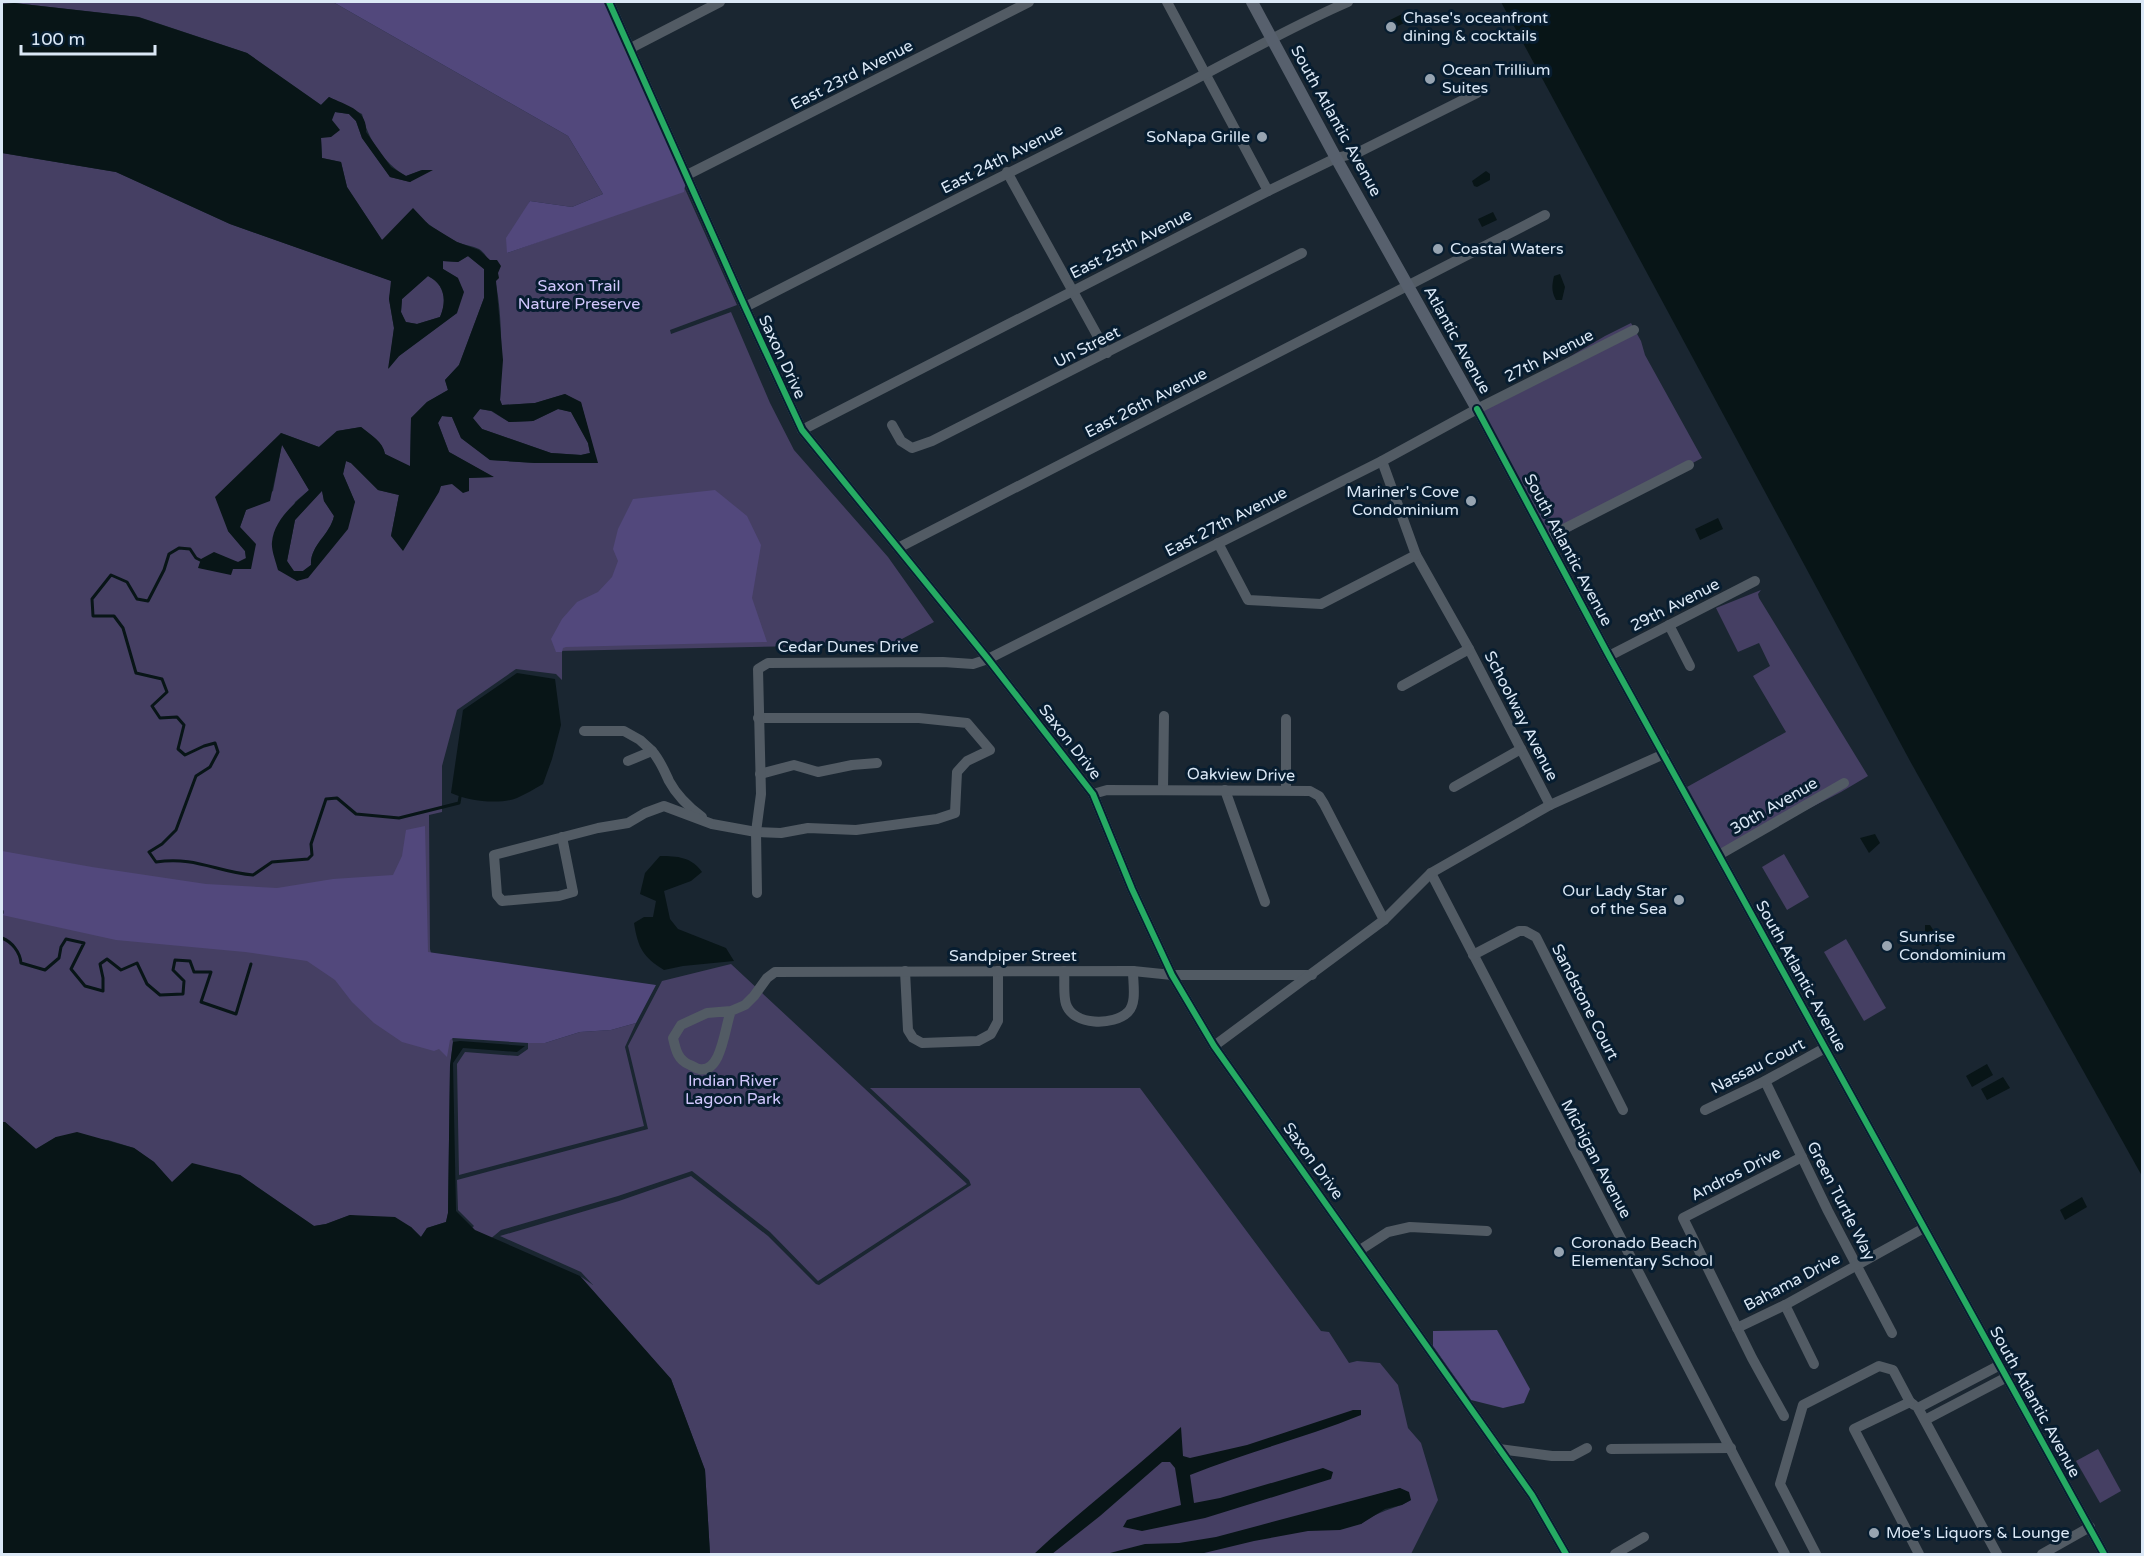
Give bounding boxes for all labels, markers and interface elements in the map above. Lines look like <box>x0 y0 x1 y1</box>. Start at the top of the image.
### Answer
place label: Chase's oceanfront dining & cocktails <box>1403 8 1548 46</box>
scale bar <box>21 18 154 56</box>
marker: Chase's oceanfront dining & cocktails <box>1384 20 1398 34</box>
text: 100 m <box>30 28 85 50</box>
street label: East 23rd Avenue <box>788 36 916 114</box>
street label: South Atlantic Avenue <box>1286 42 1386 200</box>
place label: Ocean Trillium Suites <box>1442 60 1550 98</box>
marker: Ocean Trillium Suites <box>1423 72 1437 86</box>
street label: East 24th Avenue <box>938 120 1066 198</box>
place label: SoNapa Grille <box>1146 127 1250 147</box>
marker: SoNapa Grille <box>1255 130 1269 144</box>
street label: East 25th Avenue <box>1067 205 1195 283</box>
place label: Coastal Waters <box>1450 239 1564 259</box>
marker: Coastal Waters <box>1431 242 1445 256</box>
park label: Saxon Trail Nature Preserve <box>518 276 640 314</box>
street label: Atlantic Avenue <box>1419 283 1495 397</box>
street label: Saxon Drive <box>754 312 810 402</box>
street label: Un Street <box>1051 322 1123 372</box>
street label: 27th Avenue <box>1501 325 1597 387</box>
street label: East 26th Avenue <box>1082 364 1210 442</box>
street label: South Atlantic Avenue <box>1519 470 1617 630</box>
place label: Mariner's Cove Condominium <box>1346 482 1459 520</box>
street label: East 27th Avenue <box>1162 483 1290 561</box>
marker: Mariner's Cove Condominium <box>1464 494 1478 508</box>
street label: 29th Avenue <box>1627 574 1723 636</box>
street label: Cedar Dunes Drive <box>778 637 918 657</box>
street label: Schoolway Avenue <box>1480 648 1562 784</box>
street label: Saxon Drive <box>1034 700 1106 784</box>
street label: Oakview Drive <box>1187 764 1295 786</box>
street label: 30th Avenue <box>1727 773 1821 839</box>
place label: Our Lady Star of the Sea <box>1562 881 1668 919</box>
marker: Our Lady Star of the Sea <box>1672 893 1686 907</box>
street label: South Atlantic Avenue <box>1751 897 1851 1055</box>
place label: Sunrise Condominium <box>1899 927 2006 965</box>
marker: Sunrise Condominium <box>1880 939 1894 953</box>
street label: Sandstone Court <box>1547 941 1623 1063</box>
street label: Sandpiper Street <box>949 946 1077 966</box>
street label: Nassau Court <box>1708 1034 1808 1098</box>
park label: Indian River Lagoon Park <box>685 1071 781 1109</box>
street label: Michigan Avenue <box>1556 1096 1636 1222</box>
street label: Saxon Drive <box>1278 1119 1348 1203</box>
street label: Green Turtle Way <box>1802 1138 1880 1264</box>
street label: Andros Drive <box>1688 1143 1784 1205</box>
place label: Coronado Beach Elementary School <box>1571 1233 1713 1271</box>
marker: Coronado Beach Elementary School <box>1552 1245 1566 1259</box>
street label: Bahama Drive <box>1740 1248 1844 1316</box>
street label: South Atlantic Avenue <box>1985 1323 2085 1481</box>
place label: Moe's Liquors & Lounge <box>1886 1523 2070 1543</box>
marker: Moe's Liquors & Lounge <box>1867 1526 1881 1540</box>

